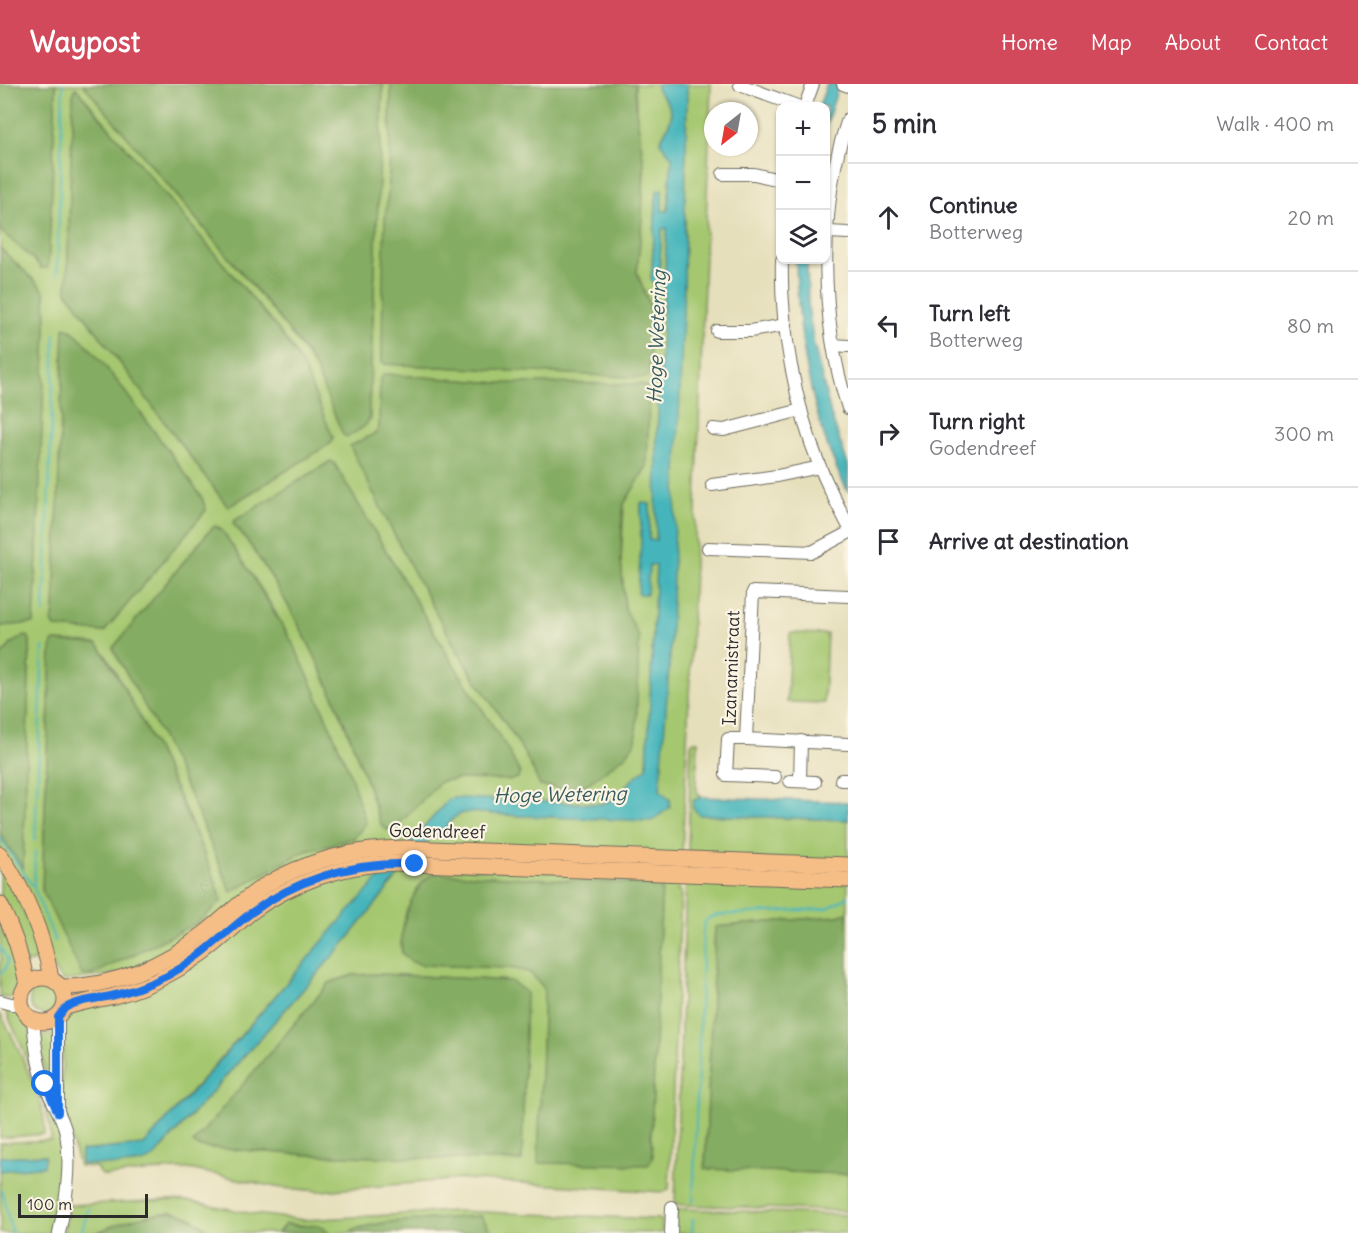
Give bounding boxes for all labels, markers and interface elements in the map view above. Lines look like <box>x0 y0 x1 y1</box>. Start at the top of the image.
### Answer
text: Waypost <box>30 24 140 60</box>
text: Home <box>1001 29 1058 56</box>
text: Map <box>1091 29 1132 56</box>
text: About <box>1165 29 1221 56</box>
text: Contact <box>1254 29 1328 56</box>
north arrow <box>704 102 758 156</box>
map controls <box>776 102 830 264</box>
button: + <box>776 102 830 156</box>
text: 5 min <box>872 107 937 140</box>
text: Walk · 400 m <box>1216 111 1334 136</box>
button: − <box>776 156 830 210</box>
text: Continue <box>929 191 1018 219</box>
icon: ahead <box>872 201 905 234</box>
text: 20 m <box>1288 205 1334 230</box>
button: layers <box>776 210 830 264</box>
text: Botterweg <box>929 219 1023 244</box>
water label: Hoge Wetering <box>641 268 671 404</box>
text: Turn left <box>929 299 1010 327</box>
icon: left <box>872 309 905 342</box>
text: 80 m <box>1287 313 1334 338</box>
text: Botterweg <box>929 327 1023 352</box>
text: Turn right <box>929 407 1025 435</box>
icon: right <box>872 417 905 450</box>
text: 300 m <box>1274 421 1334 446</box>
text: Godendreef <box>929 435 1036 460</box>
icon: arrive <box>872 525 905 558</box>
text: Arrive at destination <box>929 527 1129 555</box>
street label: Izanamistraat <box>717 610 745 726</box>
water label: Hoge Wetering <box>493 780 629 808</box>
street label: Godendreef <box>389 819 487 843</box>
route end <box>401 850 427 876</box>
route start <box>31 1070 57 1096</box>
scale bar <box>18 1191 148 1218</box>
text: 100 m <box>27 1194 72 1214</box>

